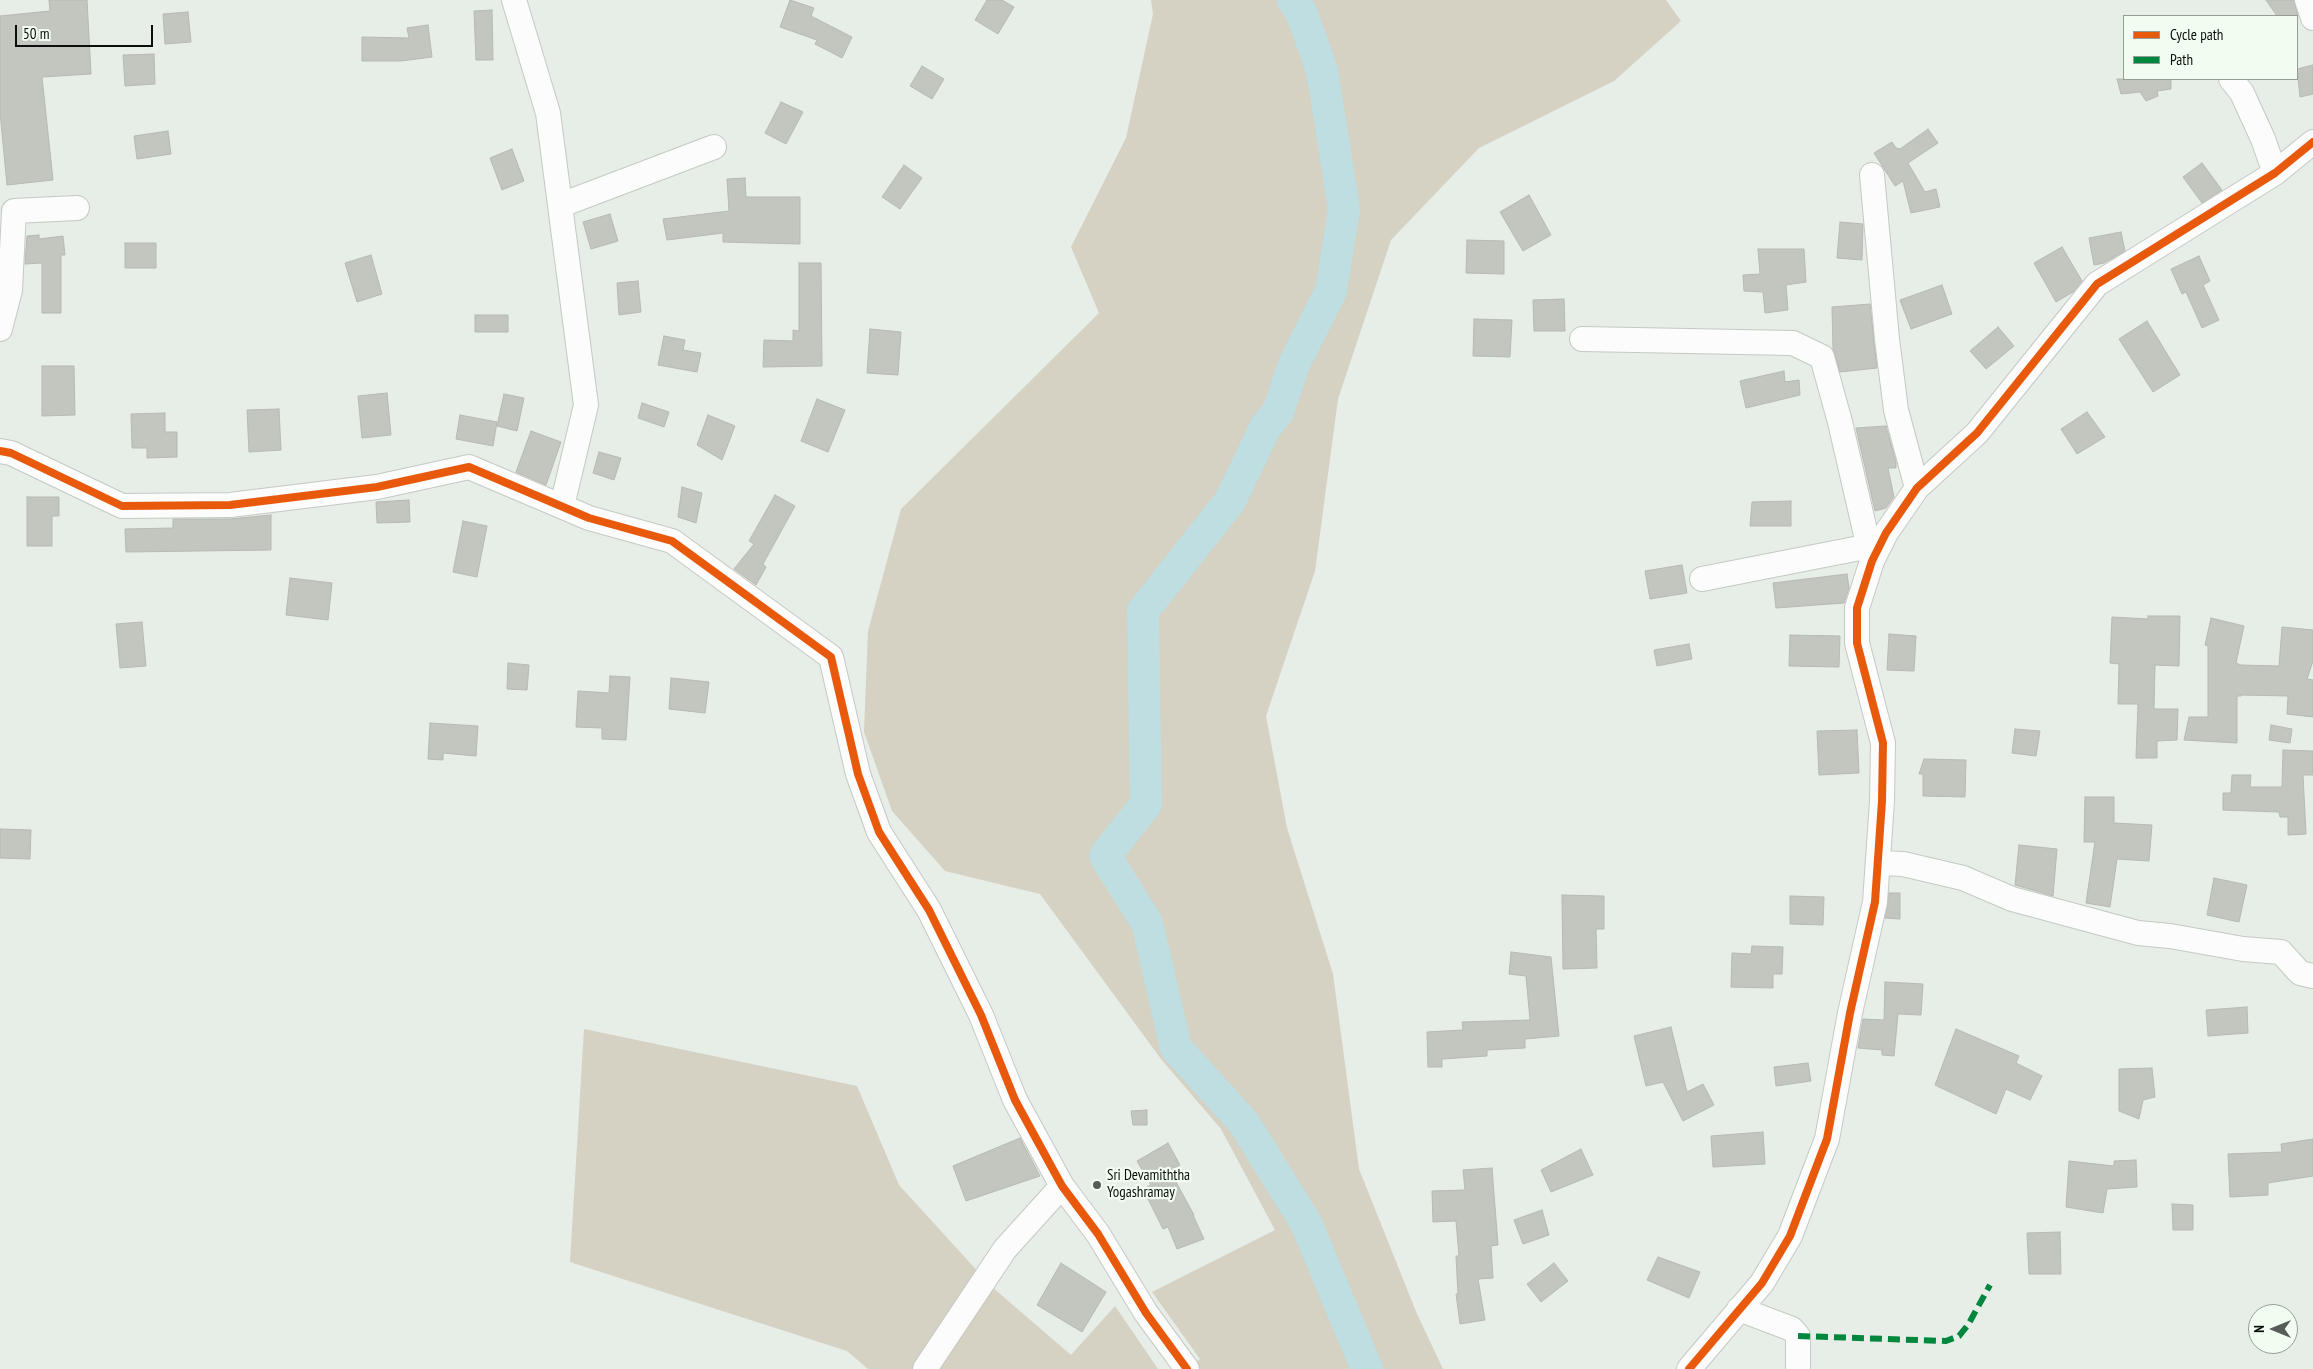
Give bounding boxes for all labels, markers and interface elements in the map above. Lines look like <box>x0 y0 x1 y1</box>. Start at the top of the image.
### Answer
scale bar <box>18 15 155 47</box>
legend <box>2123 15 2298 80</box>
text: 50 m <box>23 24 49 43</box>
text: Cycle path <box>2170 25 2223 44</box>
text: Path <box>2170 50 2193 69</box>
place label: Sri Devamiththa Yogashramay <box>1107 1167 1190 1202</box>
marker: Sri Devamiththa Yogashramay <box>1091 1179 1103 1191</box>
north arrow <box>2248 1304 2298 1354</box>
text: N <box>2250 1325 2268 1333</box>

